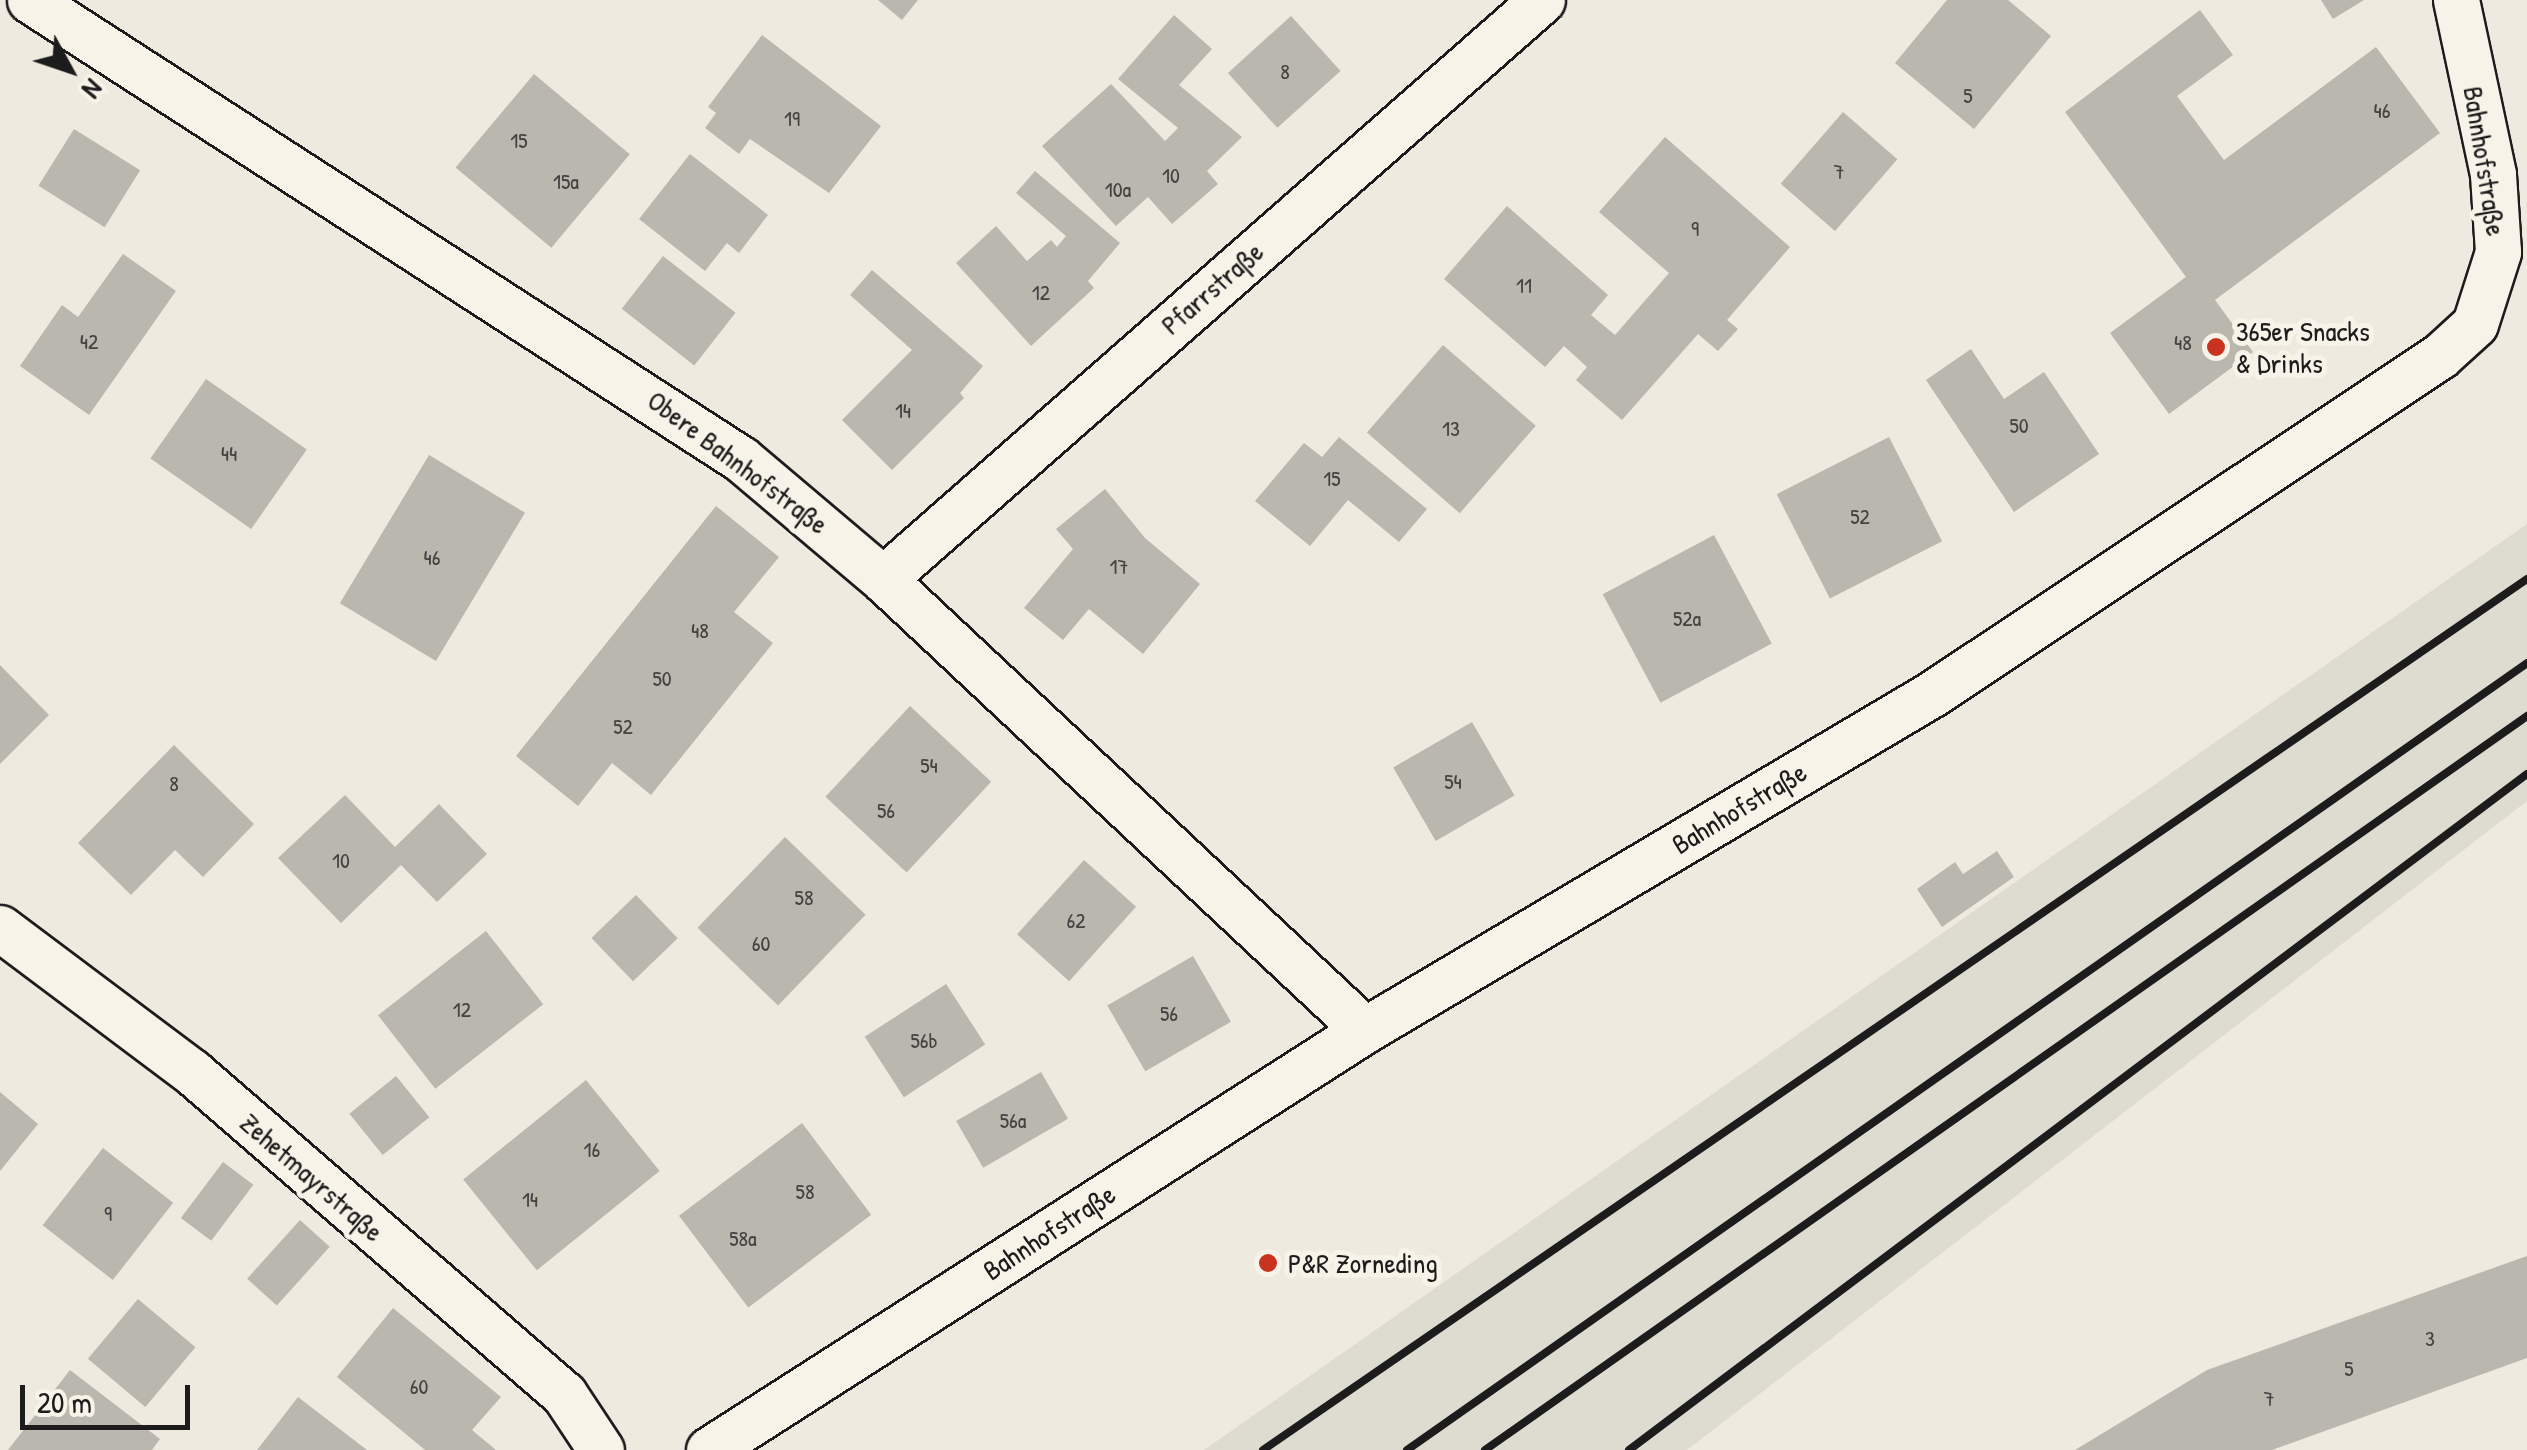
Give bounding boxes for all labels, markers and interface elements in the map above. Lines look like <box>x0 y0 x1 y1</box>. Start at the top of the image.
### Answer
north arrow <box>20 20 120 120</box>
house number: 8 <box>1280 59 1290 85</box>
text: N <box>74 71 112 107</box>
house number: 5 <box>1963 83 1973 109</box>
street label: Bahnhofstraße <box>2457 84 2513 238</box>
house number: 46 <box>2373 98 2391 124</box>
house number: 19 <box>784 106 800 132</box>
house number: 15 <box>510 128 528 154</box>
house number: 7 <box>1834 159 1844 185</box>
house number: 10 <box>1162 163 1180 189</box>
house number: 15a <box>553 169 579 195</box>
house number: 10a <box>1105 177 1131 203</box>
house number: 9 <box>1691 216 1699 242</box>
street label: Pfarrstraße <box>1154 235 1270 341</box>
house number: 11 <box>1516 273 1532 299</box>
house number: 12 <box>1032 280 1050 306</box>
place label: 365er Snacks & Drinks <box>2236 314 2370 380</box>
house number: 42 <box>80 329 98 355</box>
house number: 48 <box>2174 330 2192 356</box>
marker: 365er Snacks & Drinks <box>2205 336 2227 358</box>
street label: Obere Bahnhofstraße <box>641 383 835 541</box>
house number: 14 <box>895 398 911 424</box>
house number: 50 <box>2009 413 2029 439</box>
house number: 13 <box>1442 416 1460 442</box>
house number: 44 <box>221 441 237 467</box>
house number: 15 <box>1323 466 1341 492</box>
house number: 52 <box>1850 504 1870 530</box>
house number: 46 <box>423 545 441 571</box>
house number: 17 <box>1110 554 1128 580</box>
house number: 52a <box>1673 606 1701 632</box>
house number: 48 <box>691 618 709 644</box>
house number: 50 <box>652 666 672 692</box>
house number: 52 <box>613 714 633 740</box>
house number: 54 <box>920 753 938 779</box>
street label: Bahnhofstraße <box>1666 755 1812 861</box>
house number: 54 <box>1444 769 1462 795</box>
house number: 8 <box>169 771 179 797</box>
house number: 56 <box>877 798 895 824</box>
house number: 10 <box>332 848 350 874</box>
house number: 58 <box>795 885 813 911</box>
house number: 62 <box>1066 908 1086 934</box>
house number: 60 <box>752 931 770 957</box>
house number: 12 <box>453 997 471 1023</box>
house number: 56 <box>1160 1001 1178 1027</box>
house number: 56b <box>910 1028 938 1054</box>
street label: Zehetmayrstraße <box>234 1106 390 1248</box>
house number: 56a <box>1000 1108 1026 1134</box>
house number: 16 <box>584 1137 600 1163</box>
street label: Bahnhofstraße <box>977 1177 1121 1287</box>
house number: 58 <box>796 1179 814 1205</box>
house number: 14 <box>522 1187 538 1213</box>
house number: 9 <box>104 1201 112 1227</box>
house number: 58a <box>729 1226 757 1252</box>
place label: P&R Zorneding <box>1288 1246 1438 1280</box>
marker: P&R Zorneding <box>1257 1252 1279 1274</box>
house number: 3 <box>2425 1326 2435 1352</box>
house number: 5 <box>2344 1356 2354 1382</box>
scale bar <box>25 1365 195 1427</box>
house number: 60 <box>410 1374 428 1400</box>
text: 20 m <box>37 1382 92 1422</box>
house number: 7 <box>2264 1386 2274 1412</box>

